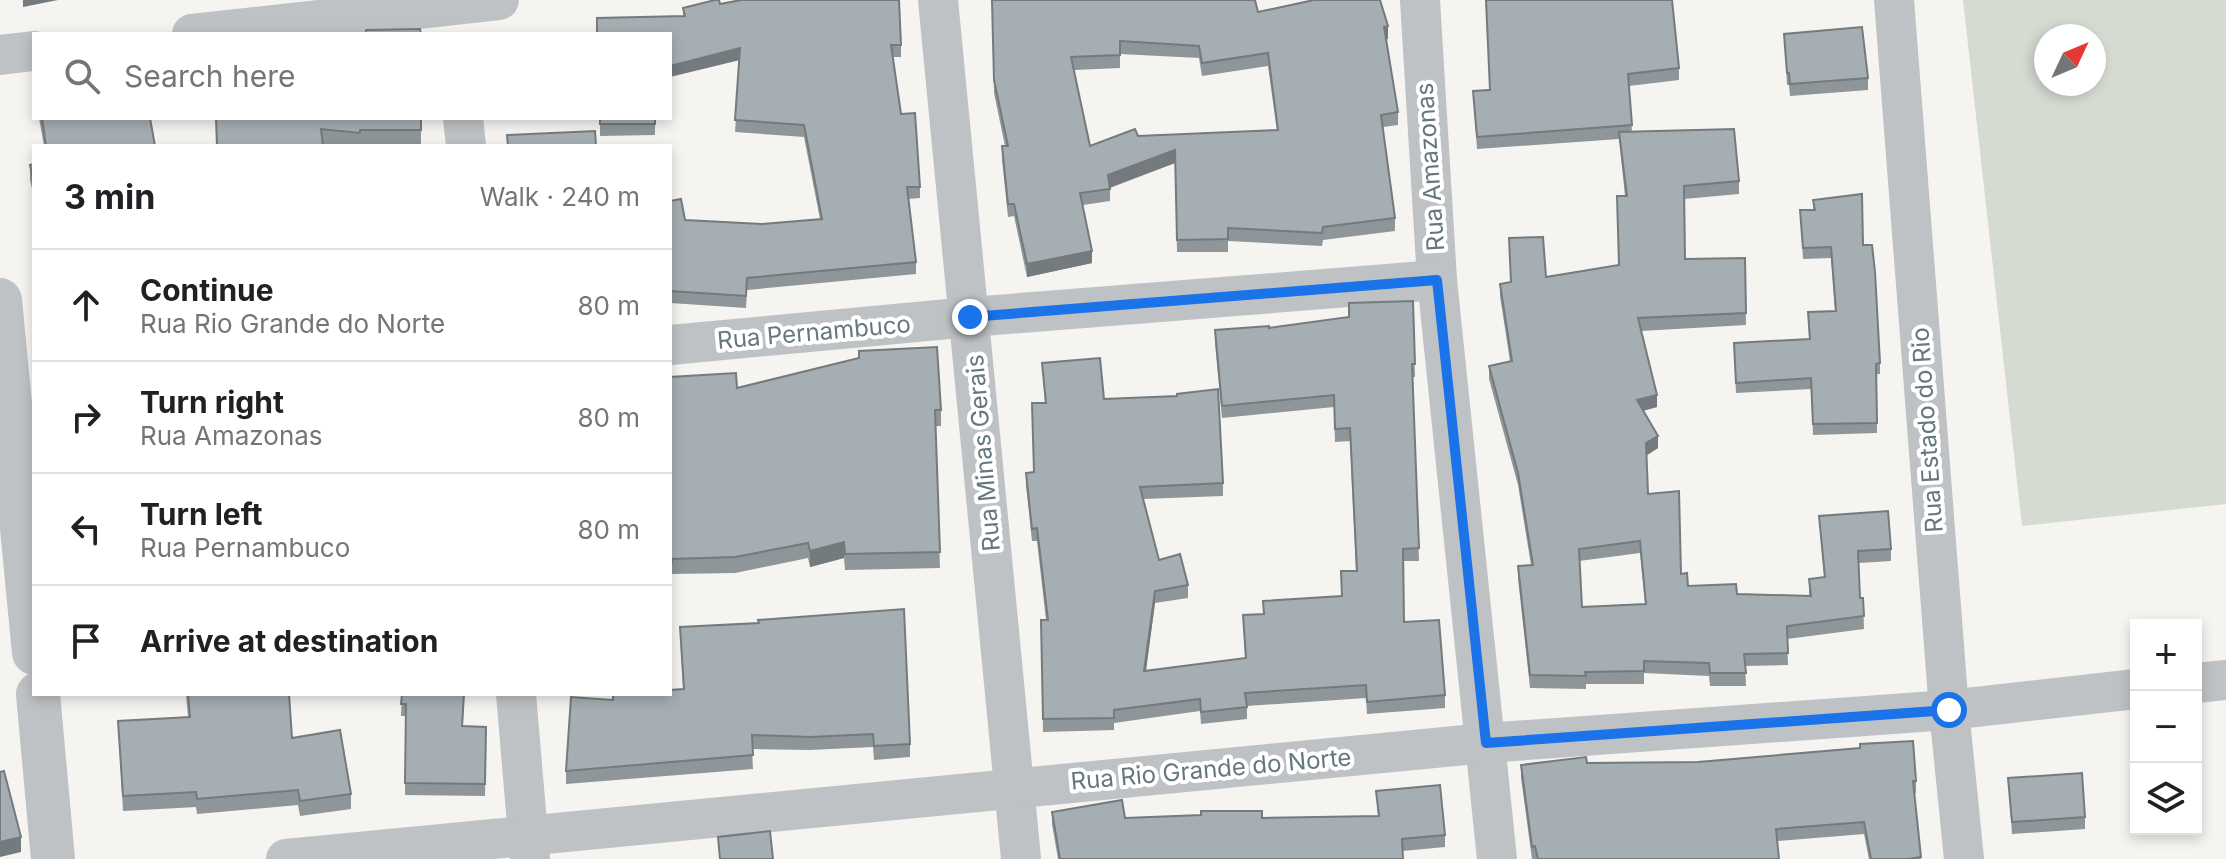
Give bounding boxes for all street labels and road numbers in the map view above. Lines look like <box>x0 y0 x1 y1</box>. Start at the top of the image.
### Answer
street label: Rua Amazonas <box>1410 82 1450 252</box>
street label: Rua Pernambuco <box>716 309 912 355</box>
street label: Rua Estado do Rio <box>1905 326 1949 534</box>
street label: Rua Minas Gerais <box>960 353 1006 553</box>
street label: Rua Rio Grande do Norte <box>1069 742 1353 796</box>

